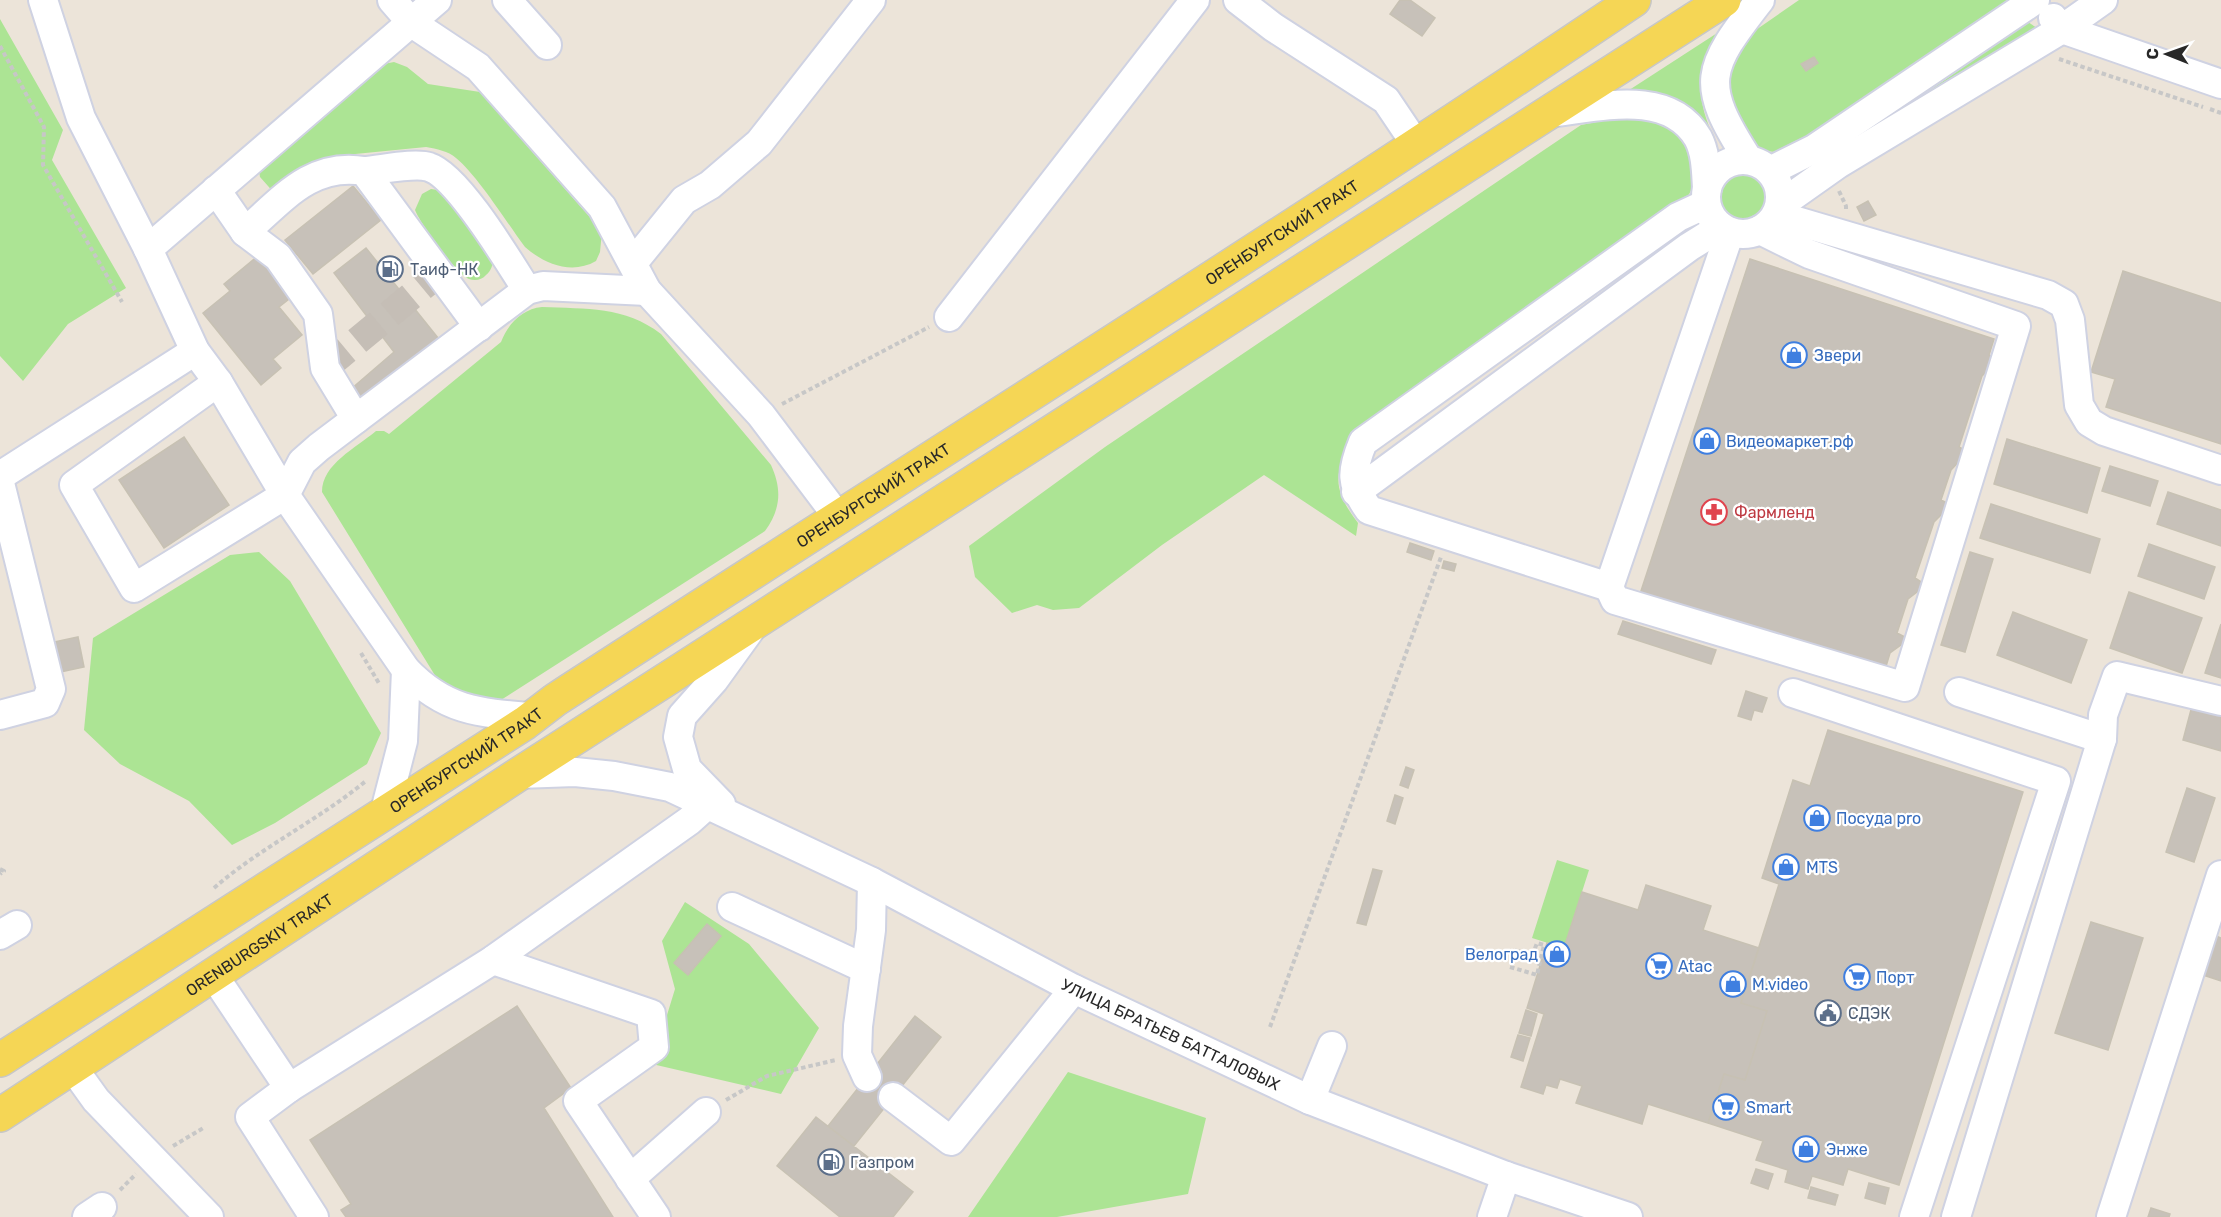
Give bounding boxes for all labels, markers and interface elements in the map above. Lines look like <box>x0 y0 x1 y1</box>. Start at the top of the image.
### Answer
north arrow <box>2137 24 2197 84</box>
text: С <box>2143 48 2162 60</box>
street label: ОРЕНБУРГСКИЙ ТРАКТ <box>1202 176 1362 289</box>
fuel station icon: Таиф-НК <box>375 254 405 284</box>
place label: Таиф-НК <box>410 260 479 279</box>
shop icon: Звери <box>1779 340 1809 370</box>
place label: Звери <box>1814 346 1861 365</box>
shop icon: Видеомаркет.рф <box>1692 426 1722 456</box>
place label: Видеомаркет.рф <box>1726 432 1854 451</box>
street label: ОРЕНБУРГСКИЙ ТРАКТ <box>793 439 954 551</box>
pharmacy icon: Фармленд <box>1699 497 1729 527</box>
place label: Фармленд <box>1734 503 1815 522</box>
street label: ОРЕНБУРГСКИЙ ТРАКТ <box>386 704 546 817</box>
shop icon: Посуда pro <box>1802 803 1832 833</box>
place label: Посуда pro <box>1836 809 1921 828</box>
shop icon: MTS <box>1771 852 1801 882</box>
place label: MTS <box>1806 858 1838 877</box>
street label: ORENBURGSKIY TRAKT <box>182 890 336 1000</box>
shop icon: Велоград <box>1542 939 1572 969</box>
place label: Велоград <box>1465 945 1538 964</box>
supermarket icon: Atac <box>1644 951 1674 981</box>
place label: Atac <box>1678 957 1712 976</box>
supermarket icon: Порт <box>1842 962 1872 992</box>
place label: Порт <box>1876 968 1914 987</box>
shop icon: M.video <box>1718 969 1748 999</box>
street label: УЛИЦА БРАТЬЕВ БАТТАЛОВЫХ <box>1058 975 1283 1094</box>
place label: M.video <box>1752 975 1808 994</box>
public building icon: СДЭК <box>1813 998 1843 1028</box>
place label: СДЭК <box>1848 1004 1890 1023</box>
supermarket icon: Smart <box>1711 1092 1741 1122</box>
place label: Smart <box>1746 1098 1791 1117</box>
shop icon: Энже <box>1791 1134 1821 1164</box>
place label: Энже <box>1826 1140 1868 1159</box>
fuel station icon: Газпром <box>816 1147 846 1177</box>
place label: Газпром <box>850 1153 915 1172</box>

